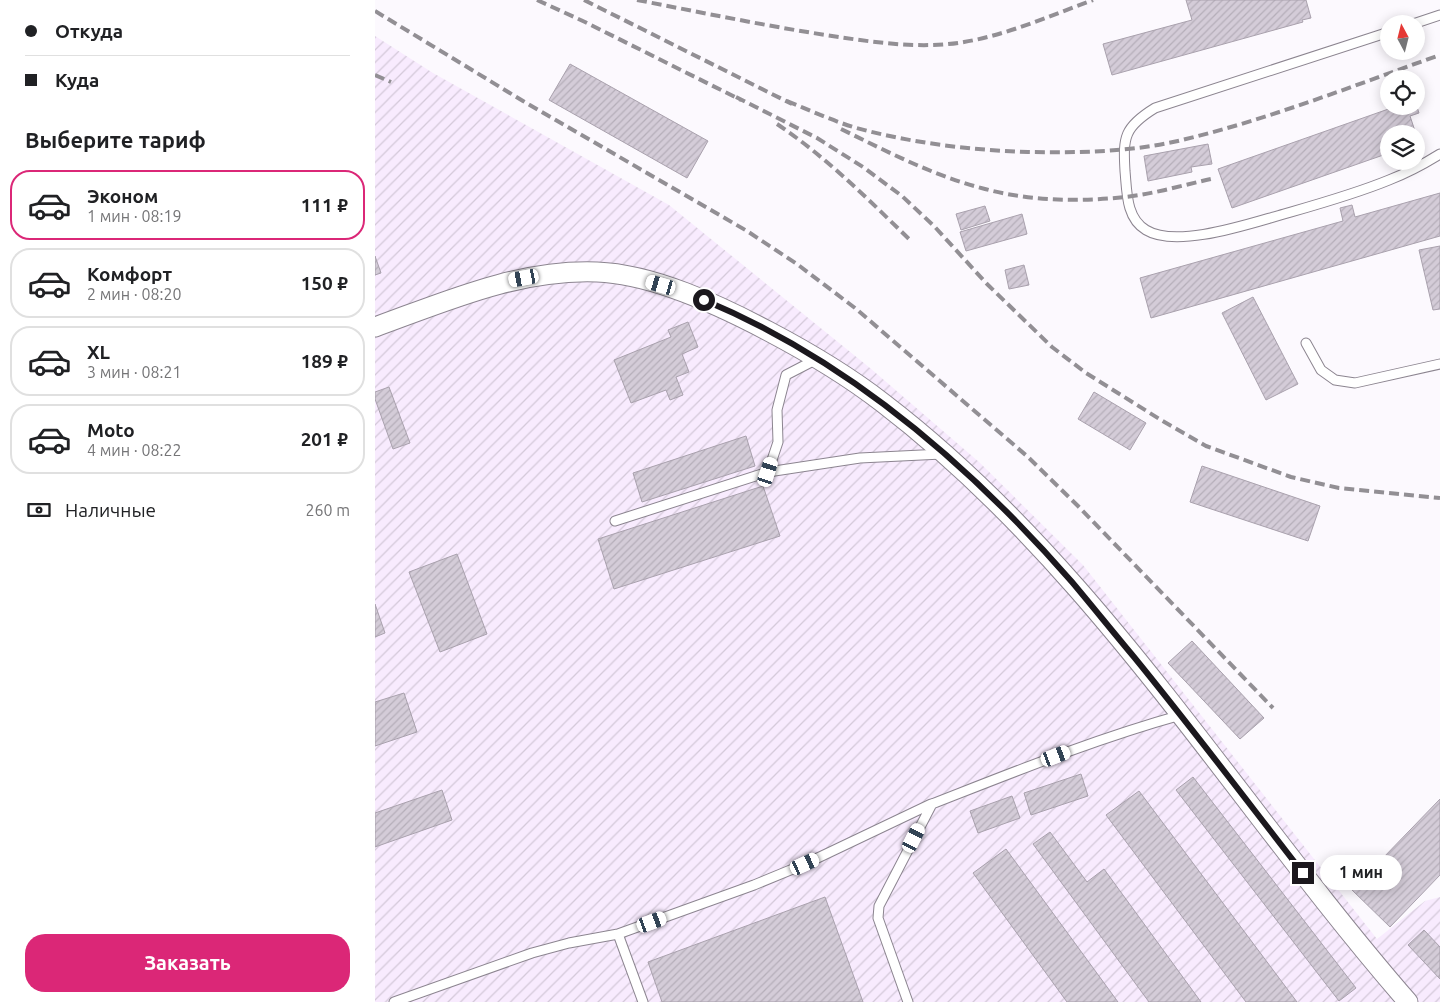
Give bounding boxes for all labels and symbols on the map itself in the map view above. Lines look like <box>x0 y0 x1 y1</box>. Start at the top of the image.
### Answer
north arrow <box>1380 15 1425 60</box>
car <box>507 268 540 288</box>
car <box>644 274 677 296</box>
route start <box>693 289 715 311</box>
car <box>756 455 779 489</box>
car <box>1039 744 1072 768</box>
car <box>900 821 927 855</box>
car <box>788 851 821 877</box>
callout: 1 мин <box>1321 856 1403 890</box>
route end <box>1292 862 1314 884</box>
car <box>635 910 668 934</box>

